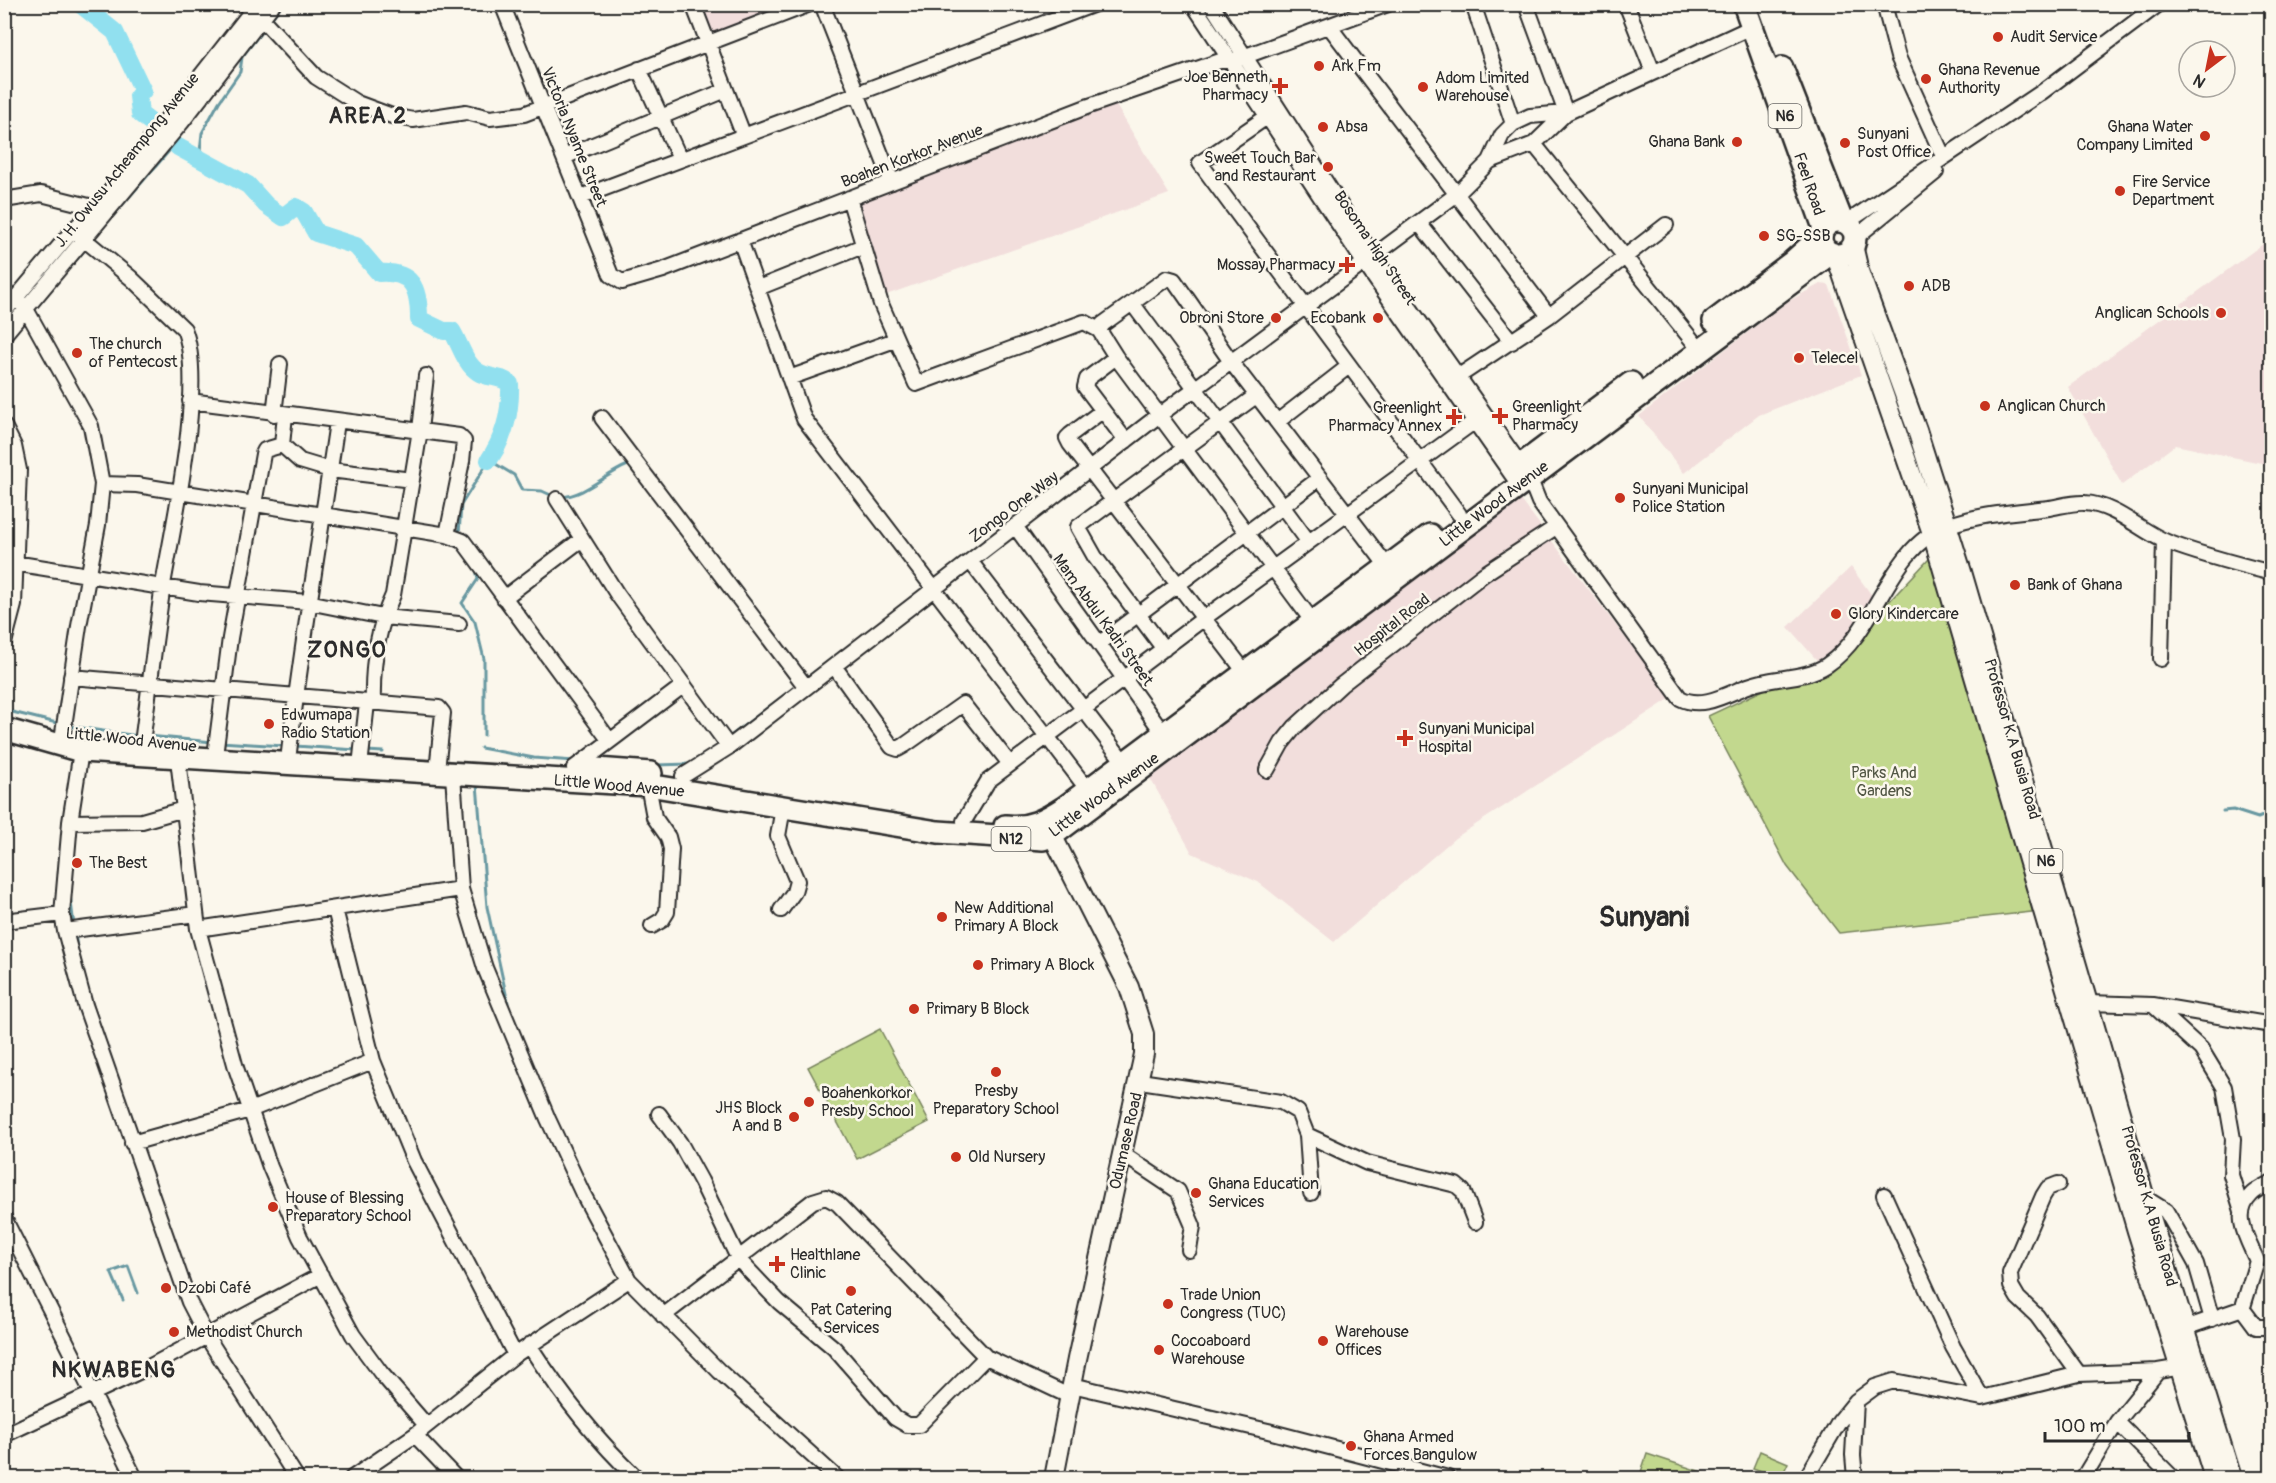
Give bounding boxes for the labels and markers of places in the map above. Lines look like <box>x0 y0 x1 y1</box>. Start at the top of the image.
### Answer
place label: Audit Service <box>2010 27 2098 47</box>
marker: Audit Service <box>1991 30 2005 44</box>
place label: Ark Fm <box>1331 56 1381 76</box>
marker: Ark Fm <box>1312 59 1326 73</box>
place label: Ghana Revenue Authority <box>1938 60 2040 98</box>
place label: Joe Benneth Pharmacy <box>1184 67 1268 105</box>
place label: Adom Limited Warehouse <box>1435 68 1529 106</box>
marker: Ghana Revenue Authority <box>1919 72 1933 86</box>
marker: Joe Benneth Pharmacy <box>1273 79 1287 93</box>
marker: Adom Limited Warehouse <box>1416 80 1430 94</box>
place label: Absa <box>1335 117 1368 137</box>
place label: Ghana Water Company Limited <box>2077 117 2193 155</box>
marker: Absa <box>1316 120 1330 134</box>
place label: Sunyani Post Office <box>1857 124 1931 162</box>
marker: Ghana Water Company Limited <box>2198 129 2212 143</box>
place label: Ghana Bank <box>1648 132 1725 152</box>
marker: Ghana Bank <box>1730 135 1744 149</box>
marker: Sunyani Post Office <box>1838 136 1852 150</box>
place label: Sweet Touch Bar and Restaurant <box>1204 148 1317 186</box>
marker: Sweet Touch Bar and Restaurant <box>1321 160 1335 174</box>
place label: Fire Service Department <box>2132 172 2215 210</box>
marker: Fire Service Department <box>2113 184 2127 198</box>
place label: SG-SSB <box>1776 226 1830 246</box>
marker: SG-SSB <box>1757 229 1771 243</box>
place label: Mossay Pharmacy <box>1217 255 1335 275</box>
marker: Mossay Pharmacy <box>1340 258 1354 272</box>
place label: ADB <box>1921 276 1950 296</box>
marker: ADB <box>1902 279 1916 293</box>
place label: Anglican Schools <box>2094 303 2209 323</box>
marker: Anglican Schools <box>2214 306 2228 320</box>
place label: Obroni Store <box>1179 308 1264 328</box>
place label: Ecobank <box>1310 308 1366 328</box>
marker: Obroni Store <box>1269 311 1283 325</box>
marker: Ecobank <box>1371 311 1385 325</box>
place label: The church of Pentecost <box>89 334 178 372</box>
marker: The church of Pentecost <box>70 346 84 360</box>
place label: Telecel <box>1811 348 1858 368</box>
marker: Telecel <box>1792 351 1806 365</box>
place label: Anglican Church <box>1997 396 2106 416</box>
place label: Greenlight Pharmacy <box>1512 397 1582 435</box>
place label: Greenlight Pharmacy Annex <box>1328 398 1443 436</box>
marker: Anglican Church <box>1978 399 1992 413</box>
marker: Greenlight Pharmacy <box>1493 409 1507 423</box>
marker: Greenlight Pharmacy Annex <box>1447 410 1461 424</box>
place label: Sunyani Municipal Police Station <box>1632 479 1749 517</box>
marker: Sunyani Municipal Police Station <box>1613 491 1627 505</box>
place label: Bank of Ghana <box>2027 575 2122 595</box>
marker: Bank of Ghana <box>2008 578 2022 592</box>
place label: Glory Kindercare <box>1848 604 1959 624</box>
marker: Glory Kindercare <box>1829 607 1843 621</box>
place label: Edwumapa Radio Station <box>281 705 370 743</box>
marker: Edwumapa Radio Station <box>262 717 276 731</box>
place label: Sunyani Municipal Hospital <box>1418 719 1535 757</box>
marker: Sunyani Municipal Hospital <box>1396 729 1414 747</box>
place label: The Best <box>89 853 148 873</box>
marker: The Best <box>70 856 84 870</box>
place label: New Additional Primary A Block <box>954 898 1059 936</box>
marker: New Additional Primary A Block <box>935 910 949 924</box>
place label: Primary A Block <box>990 955 1095 975</box>
marker: Primary A Block <box>971 958 985 972</box>
place label: Primary B Block <box>926 999 1029 1019</box>
marker: Primary B Block <box>907 1002 921 1016</box>
marker: Presby Preparatory School <box>989 1065 1003 1079</box>
place label: Presby Preparatory School <box>933 1081 1059 1119</box>
place label: Boahenkorkor Presby School <box>821 1083 914 1121</box>
marker: Boahenkorkor Presby School <box>802 1095 816 1109</box>
place label: JHS Block A and B <box>715 1098 782 1136</box>
marker: JHS Block A and B <box>787 1110 801 1124</box>
place label: Old Nursery <box>968 1147 1046 1167</box>
marker: Old Nursery <box>949 1150 963 1164</box>
place label: Ghana Education Services <box>1208 1174 1319 1212</box>
marker: Ghana Education Services <box>1189 1186 1203 1200</box>
place label: House of Blessing Preparatory School <box>285 1188 411 1226</box>
marker: House of Blessing Preparatory School <box>266 1200 280 1214</box>
place label: Healthlane Clinic <box>790 1245 860 1283</box>
marker: Healthlane Clinic <box>768 1255 786 1273</box>
place label: Dzobi Café <box>178 1278 251 1298</box>
marker: Dzobi Café <box>159 1281 173 1295</box>
marker: Pat Catering Services <box>844 1284 858 1298</box>
place label: Trade Union Congress (TUC) <box>1180 1285 1287 1323</box>
marker: Trade Union Congress (TUC) <box>1161 1297 1175 1311</box>
place label: Pat Catering Services <box>810 1300 892 1338</box>
place label: Methodist Church <box>186 1322 303 1342</box>
place label: Warehouse Offices <box>1335 1322 1409 1360</box>
marker: Methodist Church <box>167 1325 181 1339</box>
place label: Cocoaboard Warehouse <box>1171 1331 1251 1369</box>
marker: Warehouse Offices <box>1316 1334 1330 1348</box>
marker: Cocoaboard Warehouse <box>1152 1343 1166 1357</box>
place label: Ghana Armed Forces Bangulow <box>1363 1427 1477 1465</box>
marker: Ghana Armed Forces Bangulow <box>1344 1439 1358 1453</box>

